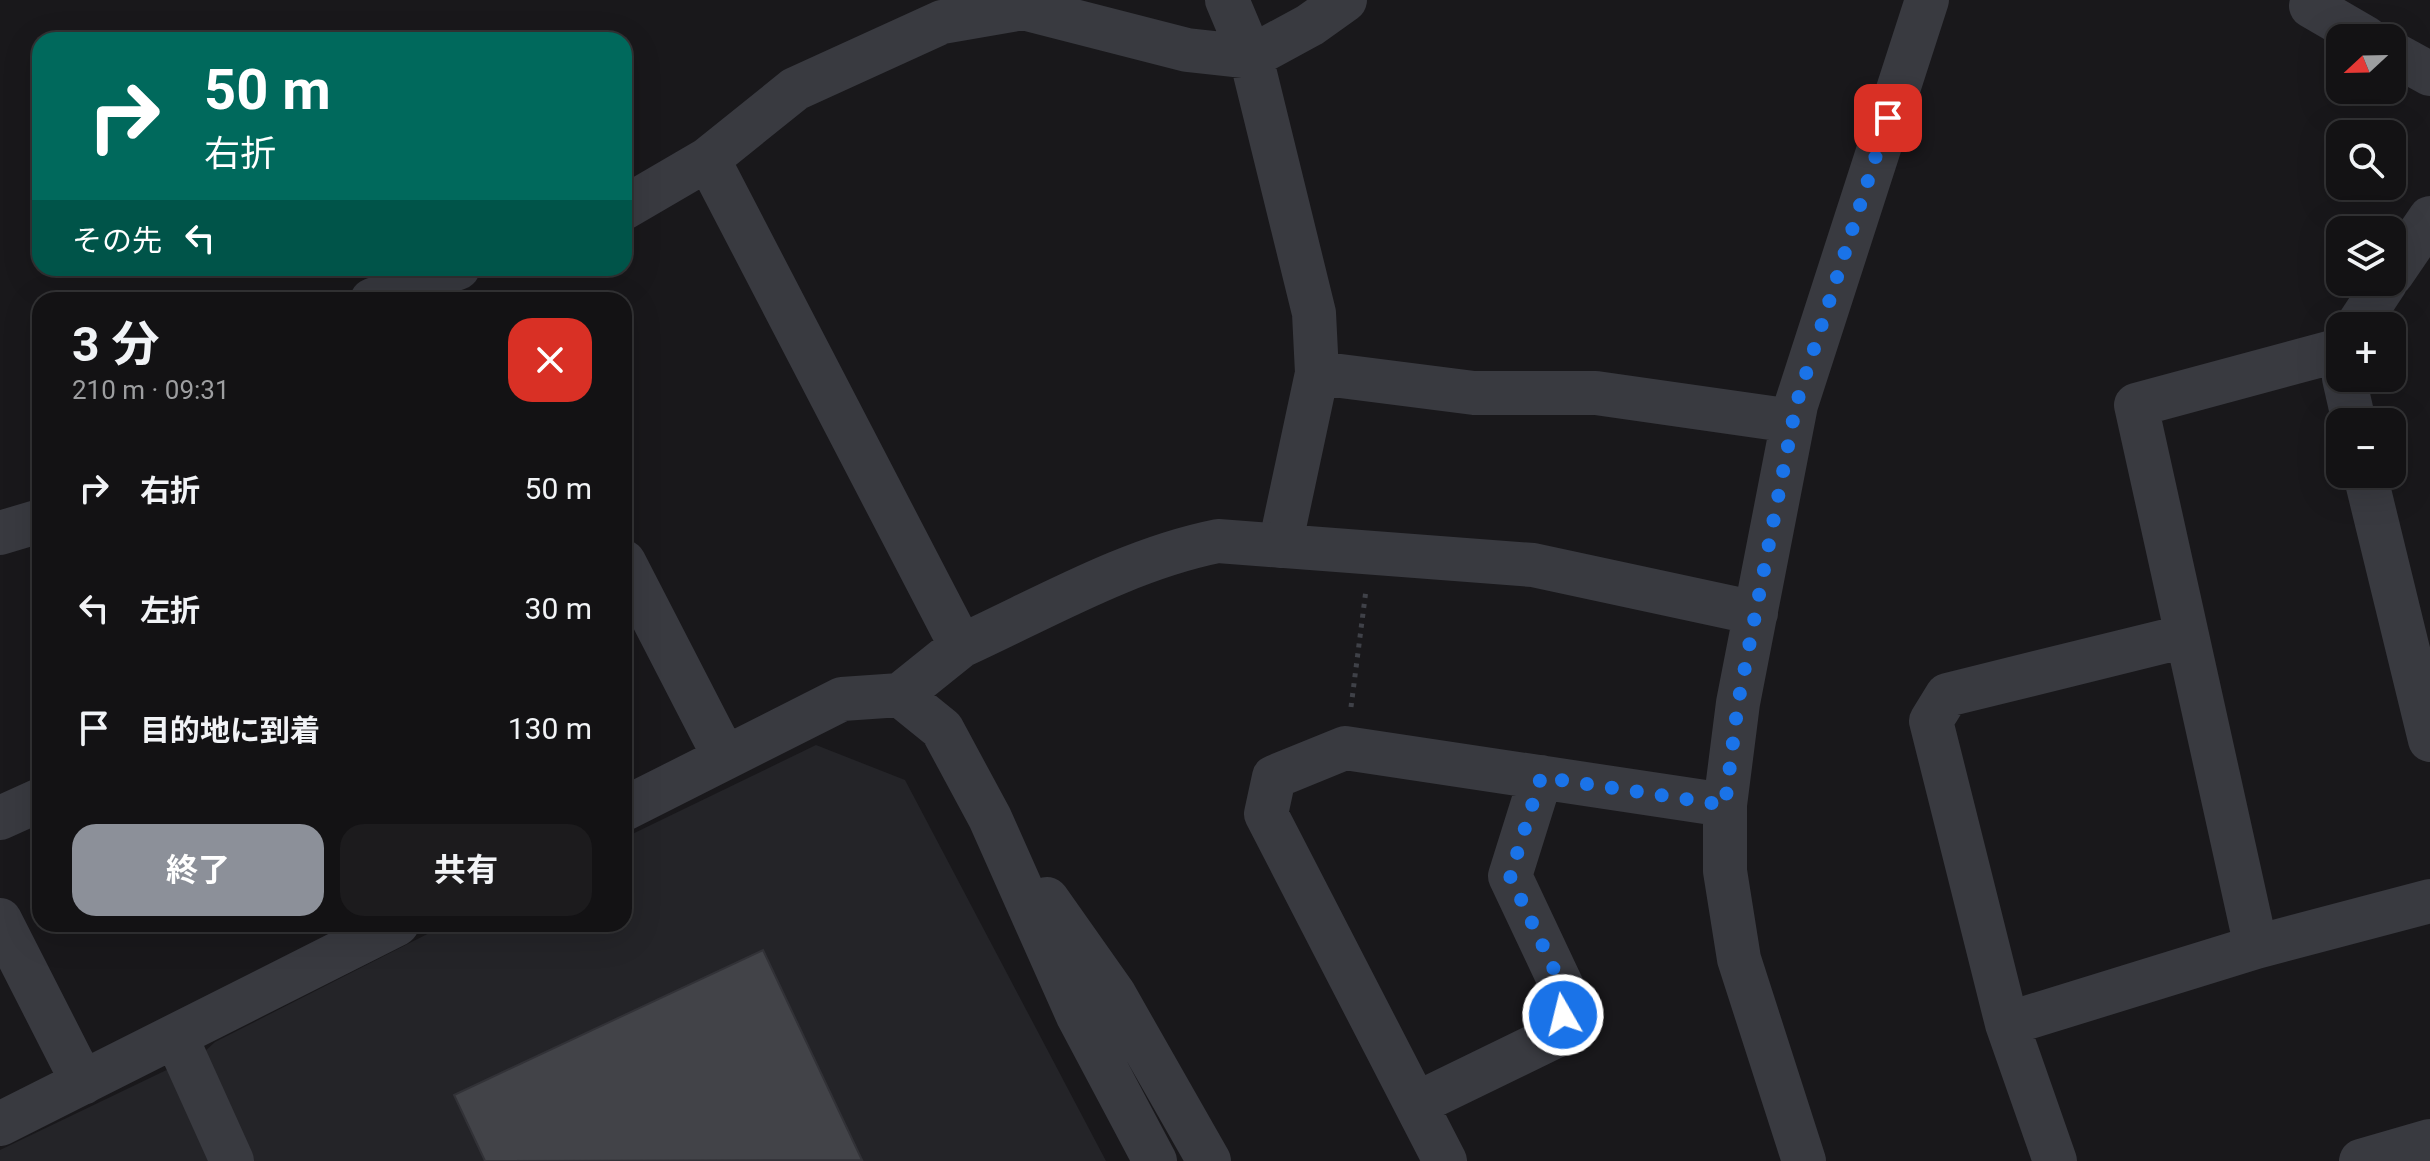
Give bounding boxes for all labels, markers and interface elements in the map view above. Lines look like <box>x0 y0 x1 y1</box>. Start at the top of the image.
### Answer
north arrow <box>2326 24 2406 104</box>
map controls <box>2326 24 2406 488</box>
text: 50 m <box>204 57 331 123</box>
icon: right <box>72 64 176 168</box>
pin <box>1854 84 1922 152</box>
icon: arrive <box>1866 96 1910 140</box>
button: search <box>2326 120 2406 200</box>
text: 右折 <box>204 133 276 175</box>
icon: left <box>178 216 222 260</box>
button: layers <box>2326 216 2406 296</box>
text: その先 <box>72 223 162 258</box>
button: + <box>2326 312 2406 392</box>
text: 3 分 <box>72 316 159 373</box>
button: close <box>508 318 592 402</box>
text: 210 m · 09:31 <box>72 375 230 405</box>
button: − <box>2326 408 2406 488</box>
icon: right <box>72 466 116 510</box>
text: 50 m <box>525 471 592 506</box>
text: 右折 <box>140 473 200 508</box>
icon: left <box>72 586 116 630</box>
text: 30 m <box>525 591 592 626</box>
text: 左折 <box>140 593 200 628</box>
icon: arrive <box>72 706 116 750</box>
text: 130 m <box>508 711 592 746</box>
text: 目的地に到着 <box>140 713 320 748</box>
button: 終了 <box>72 824 324 916</box>
button: 共有 <box>340 824 592 916</box>
position arrow <box>1521 973 1605 1057</box>

